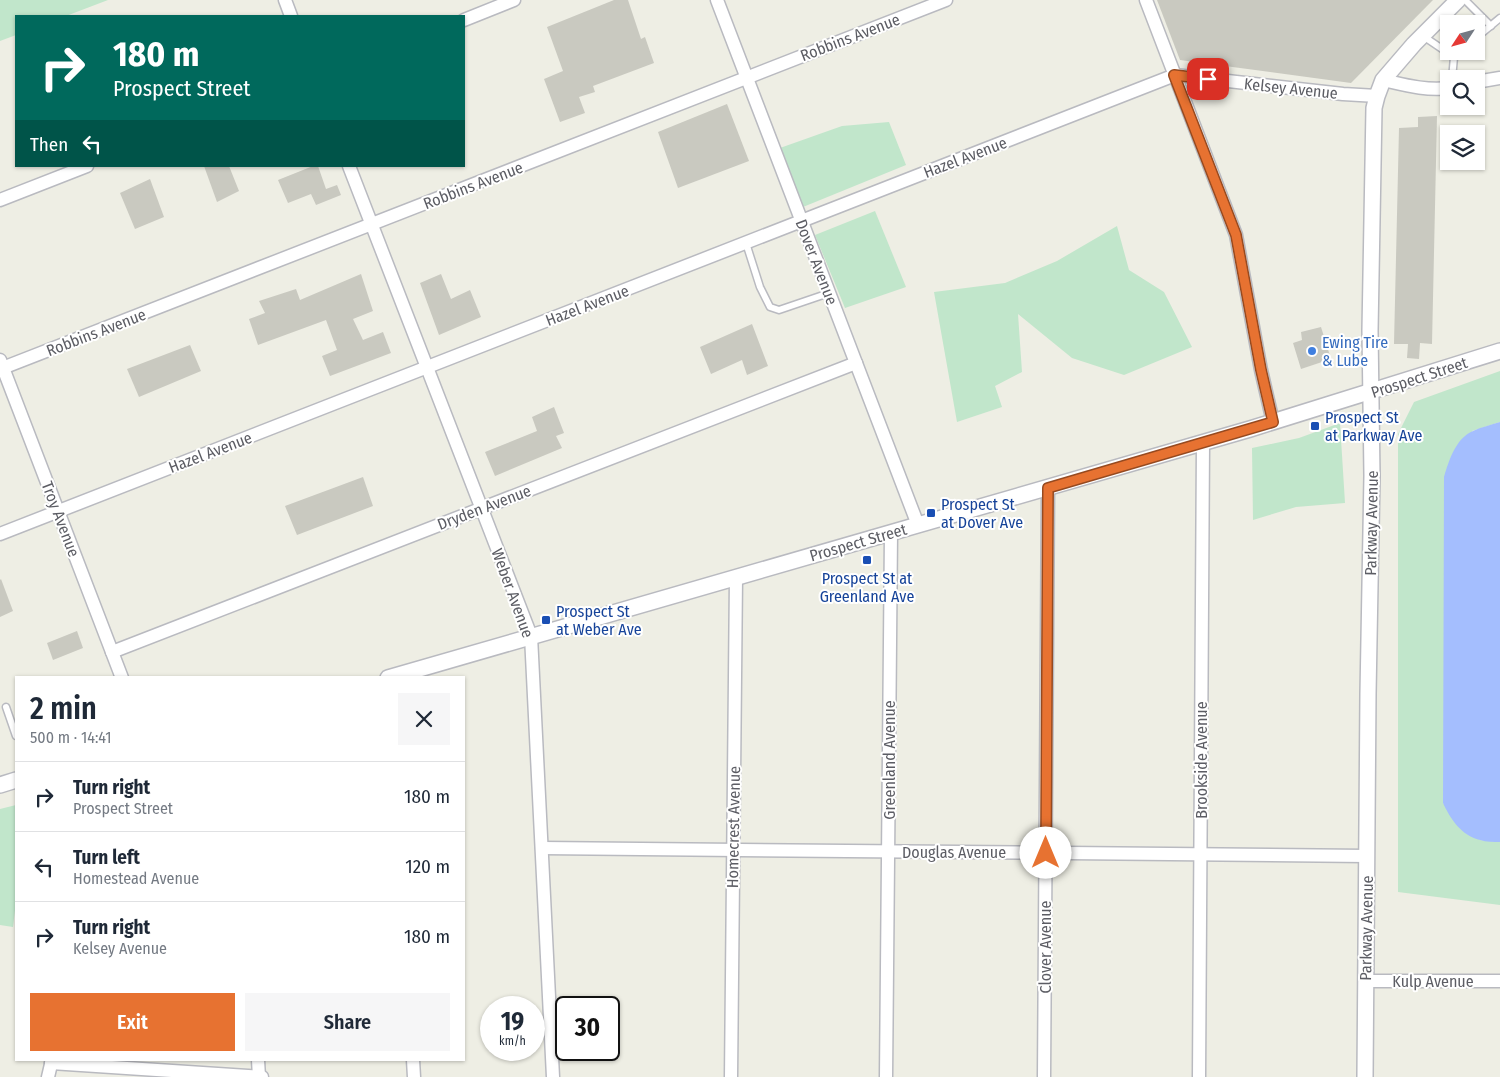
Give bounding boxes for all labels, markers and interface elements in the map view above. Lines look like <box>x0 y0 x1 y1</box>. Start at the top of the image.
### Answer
street label: Robbins Avenue <box>798 10 903 65</box>
north arrow <box>1440 15 1485 60</box>
map controls <box>1440 15 1485 170</box>
text: 180 m <box>113 33 199 75</box>
icon: right <box>30 35 95 100</box>
pin <box>1187 58 1229 100</box>
icon: arrive <box>1194 65 1222 93</box>
button: search <box>1440 70 1485 115</box>
street label: Kelsey Avenue <box>1243 74 1339 103</box>
text: Prospect Street <box>113 75 251 102</box>
button: layers <box>1440 125 1485 170</box>
icon: left <box>78 130 106 158</box>
text: Then <box>30 133 68 156</box>
street label: Hazel Avenue <box>921 133 1010 182</box>
street label: Robbins Avenue <box>421 158 526 213</box>
street label: Dover Avenue <box>792 217 842 308</box>
street label: Hazel Avenue <box>543 281 632 330</box>
street label: Robbins Avenue <box>44 305 149 360</box>
place label: Ewing Tire & Lube <box>1322 333 1388 370</box>
marker: Ewing Tire & Lube <box>1306 345 1318 357</box>
street label: Prospect Street <box>1369 353 1470 402</box>
place label: Prospect St at Parkway Ave <box>1325 408 1422 445</box>
marker: Prospect St at Parkway Ave <box>1309 420 1321 432</box>
street label: Hazel Avenue <box>166 428 255 477</box>
street label: Parkway Avenue <box>1361 470 1382 576</box>
street label: Troy Avenue <box>37 479 84 560</box>
street label: Dryden Avenue <box>435 481 534 534</box>
place label: Prospect St at Dover Ave <box>941 495 1023 532</box>
marker: Prospect St at Dover Ave <box>925 507 937 519</box>
street label: Prospect Street <box>807 519 910 565</box>
street label: Weber Avenue <box>488 546 537 640</box>
marker: Prospect St at Greenland Ave <box>861 554 873 566</box>
place label: Prospect St at Greenland Ave <box>820 569 914 606</box>
place label: Prospect St at Weber Ave <box>556 602 642 639</box>
marker: Prospect St at Weber Ave <box>540 614 552 626</box>
text: 2 min <box>30 691 97 727</box>
button: close <box>398 693 450 745</box>
street label: Greenland Avenue <box>880 700 899 820</box>
street label: Brookside Avenue <box>1192 701 1211 819</box>
text: 500 m · 14:41 <box>30 728 111 747</box>
street label: Homecrest Avenue <box>723 766 744 888</box>
text: Turn right <box>73 776 150 799</box>
icon: right <box>30 783 58 811</box>
text: 180 m <box>404 785 450 808</box>
text: Prospect Street <box>73 799 173 818</box>
position arrow <box>1019 826 1071 878</box>
street label: Douglas Avenue <box>902 843 1006 862</box>
text: Turn left <box>73 846 140 869</box>
icon: left <box>30 853 58 881</box>
text: 120 m <box>405 855 450 878</box>
text: Homestead Avenue <box>73 869 199 888</box>
street label: Parkway Avenue <box>1356 875 1377 981</box>
street label: Clover Avenue <box>1036 900 1055 993</box>
text: Turn right <box>73 916 150 939</box>
icon: right <box>30 923 58 951</box>
text: 180 m <box>404 925 450 948</box>
text: Kelsey Avenue <box>73 939 167 958</box>
street label: Kulp Avenue <box>1392 972 1474 991</box>
button: Exit <box>30 993 235 1051</box>
button: Share <box>245 993 450 1051</box>
speed limit sign: 30 <box>555 996 620 1061</box>
text: 19 <box>501 1007 524 1037</box>
text: km/h <box>499 1034 526 1048</box>

